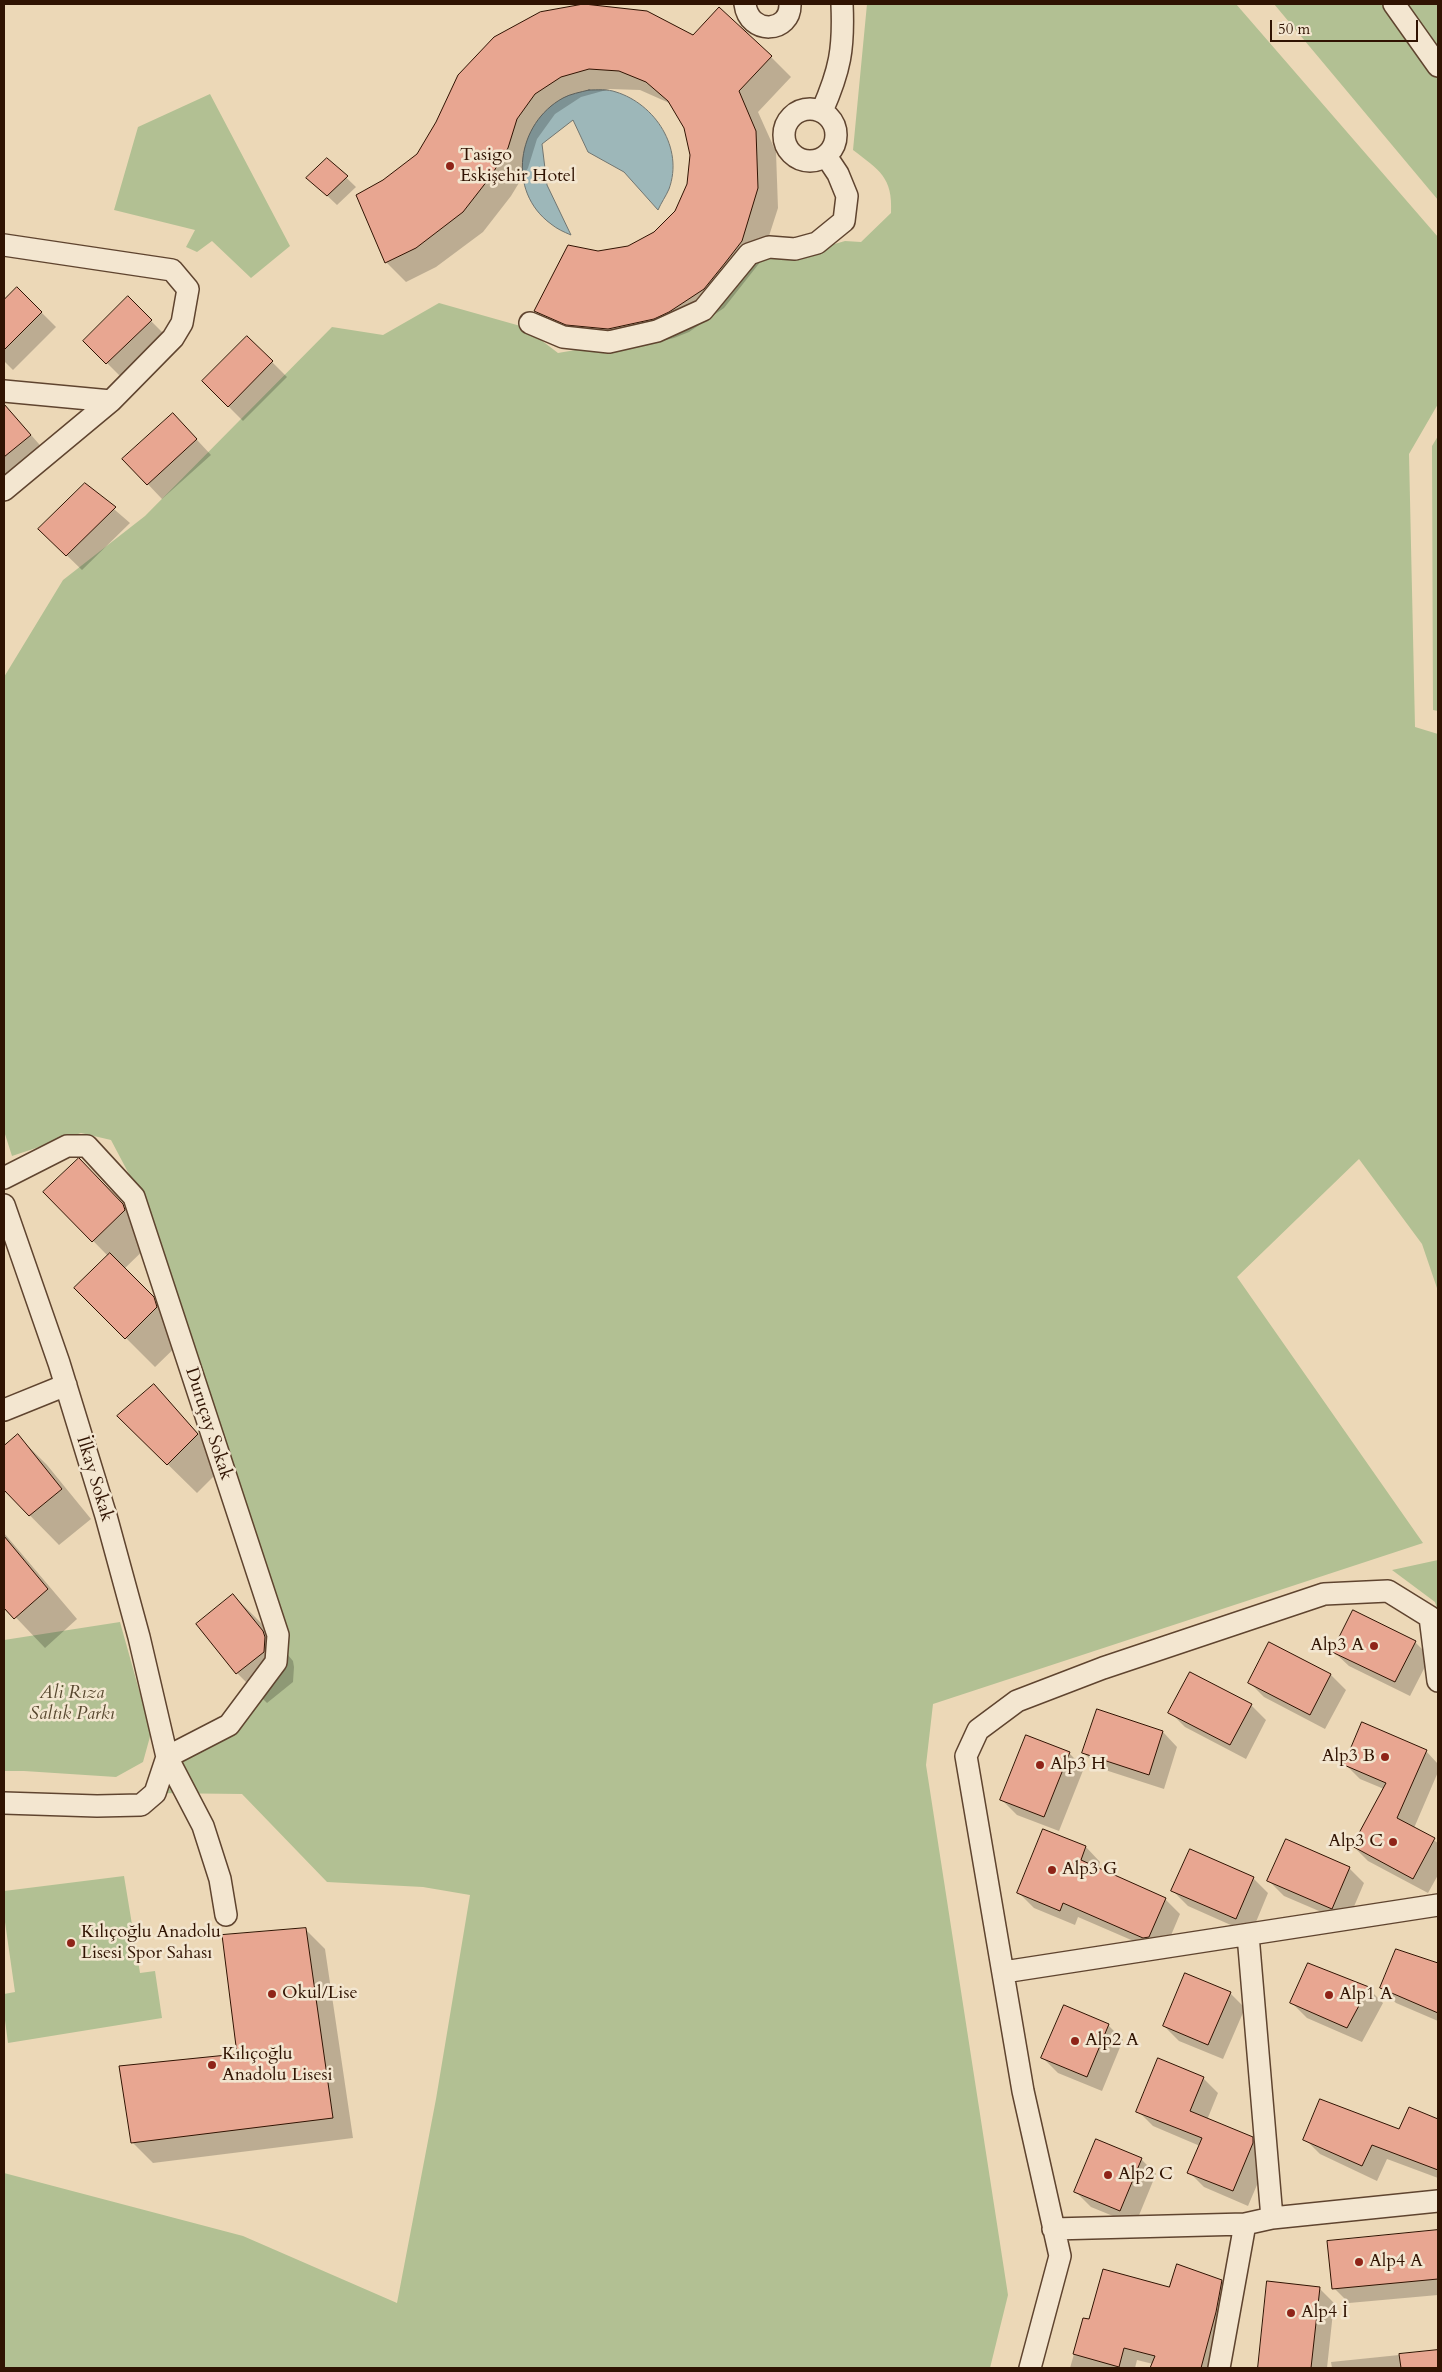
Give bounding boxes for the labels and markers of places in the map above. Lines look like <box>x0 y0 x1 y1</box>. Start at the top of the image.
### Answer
place label: Tasigo Eskişehir Hotel <box>460 145 576 188</box>
marker: Tasigo Eskişehir Hotel <box>444 160 456 172</box>
place label: Alp3 A <box>1310 1635 1364 1657</box>
marker: Alp3 A <box>1368 1640 1380 1652</box>
place label: Alp3 B <box>1322 1746 1375 1768</box>
marker: Alp3 B <box>1379 1751 1391 1763</box>
place label: Alp3 H <box>1050 1754 1106 1776</box>
marker: Alp3 H <box>1034 1759 1046 1771</box>
place label: Alp3 C <box>1328 1831 1383 1853</box>
marker: Alp3 C <box>1387 1836 1399 1848</box>
place label: Alp3 G <box>1062 1859 1117 1881</box>
marker: Alp3 G <box>1046 1864 1058 1876</box>
place label: Kılıçoğlu Anadolu Lisesi Spor Sahası <box>81 1922 221 1965</box>
marker: Kılıçoğlu Anadolu Lisesi Spor Sahası <box>65 1937 77 1949</box>
place label: Okul/Lise <box>282 1983 358 2005</box>
place label: Alp1 A <box>1339 1984 1393 2006</box>
marker: Okul/Lise <box>266 1988 278 2000</box>
marker: Alp1 A <box>1323 1989 1335 2001</box>
place label: Alp2 A <box>1085 2030 1139 2052</box>
marker: Alp2 A <box>1069 2035 1081 2047</box>
place label: Kılıçoğlu Anadolu Lisesi <box>222 2044 333 2086</box>
marker: Kılıçoğlu Anadolu Lisesi <box>206 2059 218 2071</box>
place label: Alp2 C <box>1118 2164 1173 2186</box>
marker: Alp2 C <box>1102 2169 1114 2181</box>
place label: Alp4 A <box>1369 2251 1423 2273</box>
marker: Alp4 A <box>1353 2256 1365 2268</box>
place label: Alp4 İ <box>1301 2302 1348 2324</box>
marker: Alp4 İ <box>1285 2307 1297 2319</box>

